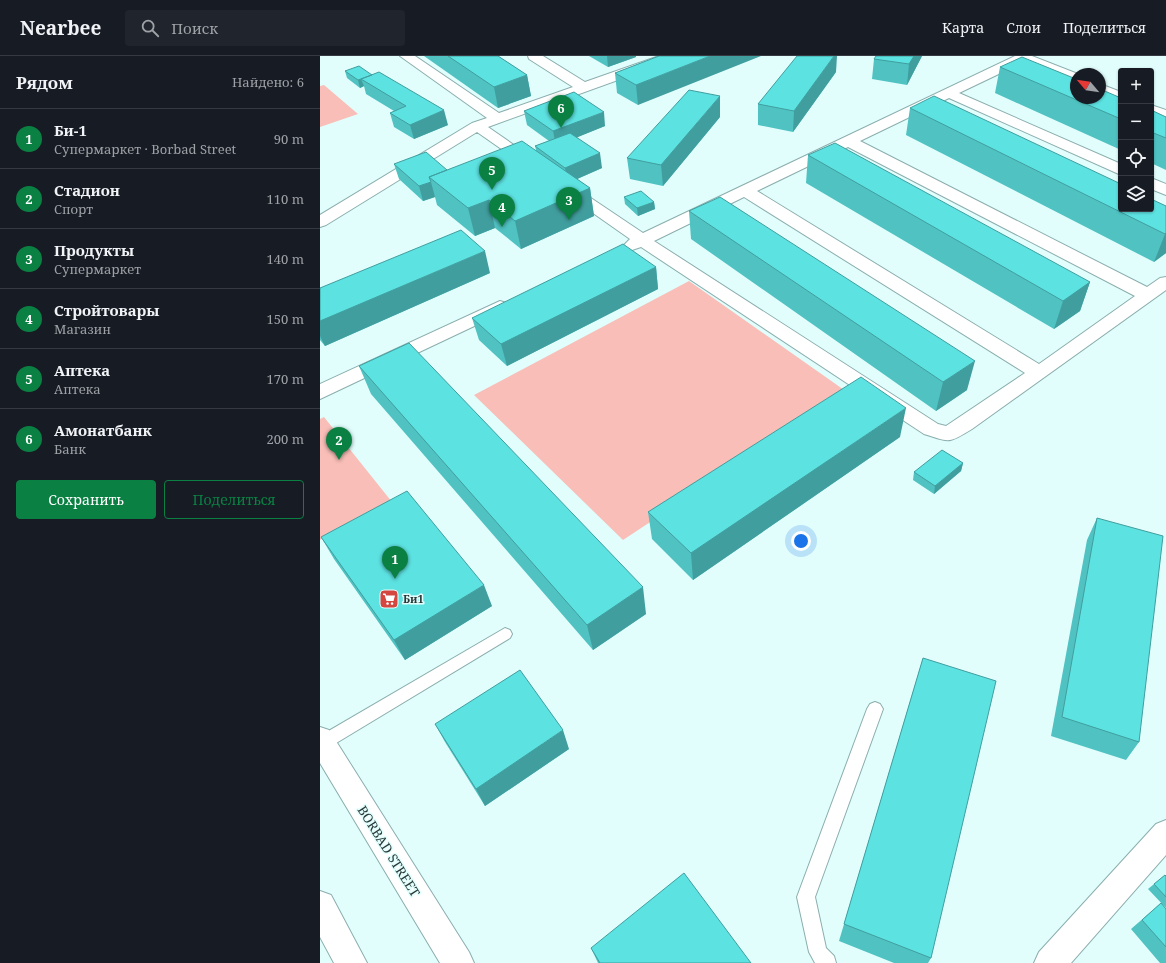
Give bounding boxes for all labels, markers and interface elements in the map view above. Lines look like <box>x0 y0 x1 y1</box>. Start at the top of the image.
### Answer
search box <box>125 10 405 46</box>
text: Nearbee <box>20 15 101 41</box>
icon: search <box>139 17 161 39</box>
text: Поиск <box>171 18 218 38</box>
text: Карта <box>942 18 984 37</box>
text: Слои <box>1006 18 1041 37</box>
text: Поделиться <box>1063 18 1146 37</box>
north arrow <box>1070 68 1106 104</box>
map controls <box>1118 68 1154 212</box>
button: + <box>1118 68 1154 104</box>
text: Рядом <box>16 71 73 94</box>
text: Найдено: 6 <box>232 73 304 91</box>
pin: 6 <box>548 95 574 128</box>
button: − <box>1118 104 1154 140</box>
text: Би-1 <box>54 120 87 140</box>
text: 1 <box>25 130 33 148</box>
text: 90 m <box>274 130 304 148</box>
text: Супермаркет · Borbad Street <box>54 140 236 158</box>
button: locate <box>1118 140 1154 176</box>
pin: 5 <box>479 157 505 190</box>
button: layers <box>1118 176 1154 212</box>
text: Стадион <box>54 180 120 200</box>
pin: 3 <box>556 187 582 220</box>
text: 2 <box>25 190 33 208</box>
text: 110 m <box>267 190 304 208</box>
pin: 4 <box>489 194 515 227</box>
text: Спорт <box>54 200 93 218</box>
text: Продукты <box>54 240 134 260</box>
text: 3 <box>25 250 33 268</box>
text: 140 m <box>267 250 304 268</box>
text: Супермаркет <box>54 260 141 278</box>
text: Стройтовары <box>54 300 159 320</box>
text: 4 <box>25 310 33 328</box>
text: 150 m <box>267 310 304 328</box>
text: Магазин <box>54 320 111 338</box>
text: Аптека <box>54 360 110 380</box>
text: 5 <box>25 370 33 388</box>
text: 170 m <box>267 370 304 388</box>
text: Аптека <box>54 380 101 398</box>
text: Амонатбанк <box>54 420 152 440</box>
pin: 2 <box>326 427 352 460</box>
text: 6 <box>25 430 33 448</box>
text: 200 m <box>267 430 304 448</box>
text: Банк <box>54 440 86 458</box>
button: Сохранить <box>16 480 156 519</box>
button: Поделиться <box>164 480 304 519</box>
your location <box>791 531 811 551</box>
pin: 1 <box>382 546 408 579</box>
supermarket icon: Би1 <box>378 588 400 610</box>
place label: Би1 <box>403 591 424 606</box>
street label: BORBAD STREET <box>354 802 424 900</box>

